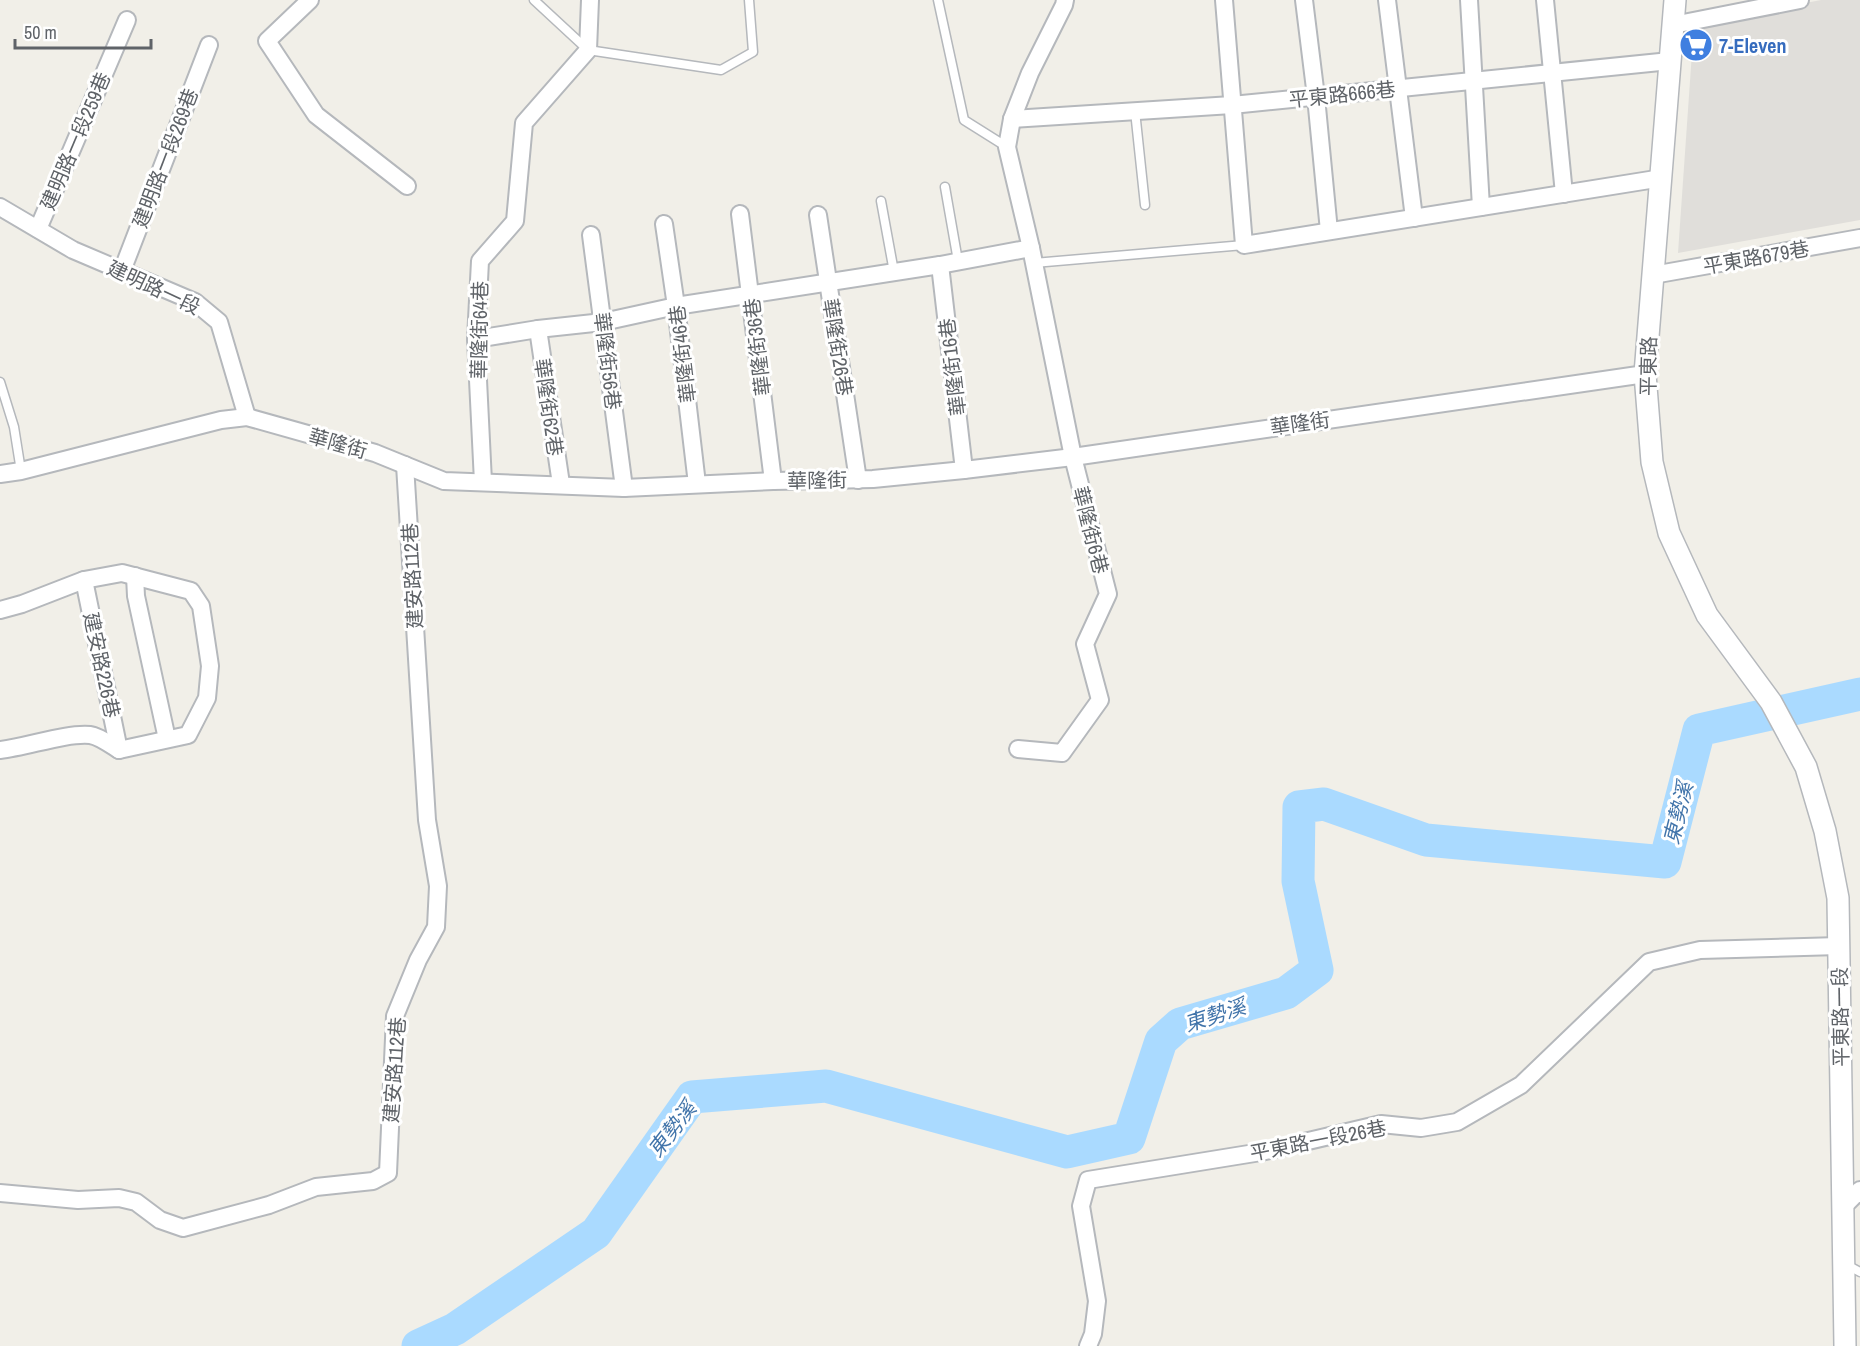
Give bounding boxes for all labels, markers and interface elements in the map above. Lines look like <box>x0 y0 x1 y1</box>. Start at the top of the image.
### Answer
scale bar <box>15 12 152 50</box>
text: 50 m <box>24 20 57 45</box>
supermarket icon: 7-Eleven <box>1678 27 1714 63</box>
place label: 7-Eleven <box>1719 32 1786 59</box>
street label: 建明路一段259巷 <box>34 68 116 214</box>
street label: 平東路666巷 <box>1287 75 1397 113</box>
street label: 建明路一段269巷 <box>126 84 204 232</box>
street label: 平東路679巷 <box>1701 234 1811 280</box>
street label: 建明路一段 <box>103 254 205 320</box>
street label: 華隆街64巷 <box>465 281 493 379</box>
street label: 華隆街26巷 <box>817 296 859 398</box>
street label: 華隆街36巷 <box>738 297 776 397</box>
street label: 華隆街46巷 <box>663 304 701 404</box>
street label: 華隆街56巷 <box>589 311 627 411</box>
street label: 華隆街16巷 <box>933 317 971 417</box>
street label: 平東路 <box>1634 336 1662 396</box>
street label: 華隆街62巷 <box>529 356 569 458</box>
street label: 華隆街 <box>1268 405 1332 441</box>
street label: 華隆街 <box>305 422 371 464</box>
street label: 華隆街 <box>787 466 847 494</box>
street label: 華隆街6巷 <box>1067 483 1115 577</box>
street label: 建安路112巷 <box>396 522 428 630</box>
street label: 建安路226巷 <box>78 610 126 720</box>
water label: 東勢溪 <box>1656 776 1700 847</box>
street label: 平東路一段 <box>1826 967 1854 1067</box>
water label: 東勢溪 <box>1181 991 1252 1039</box>
street label: 建安路112巷 <box>377 1016 411 1124</box>
water label: 東勢溪 <box>641 1093 705 1163</box>
street label: 平東路一段26巷 <box>1248 1114 1388 1166</box>

